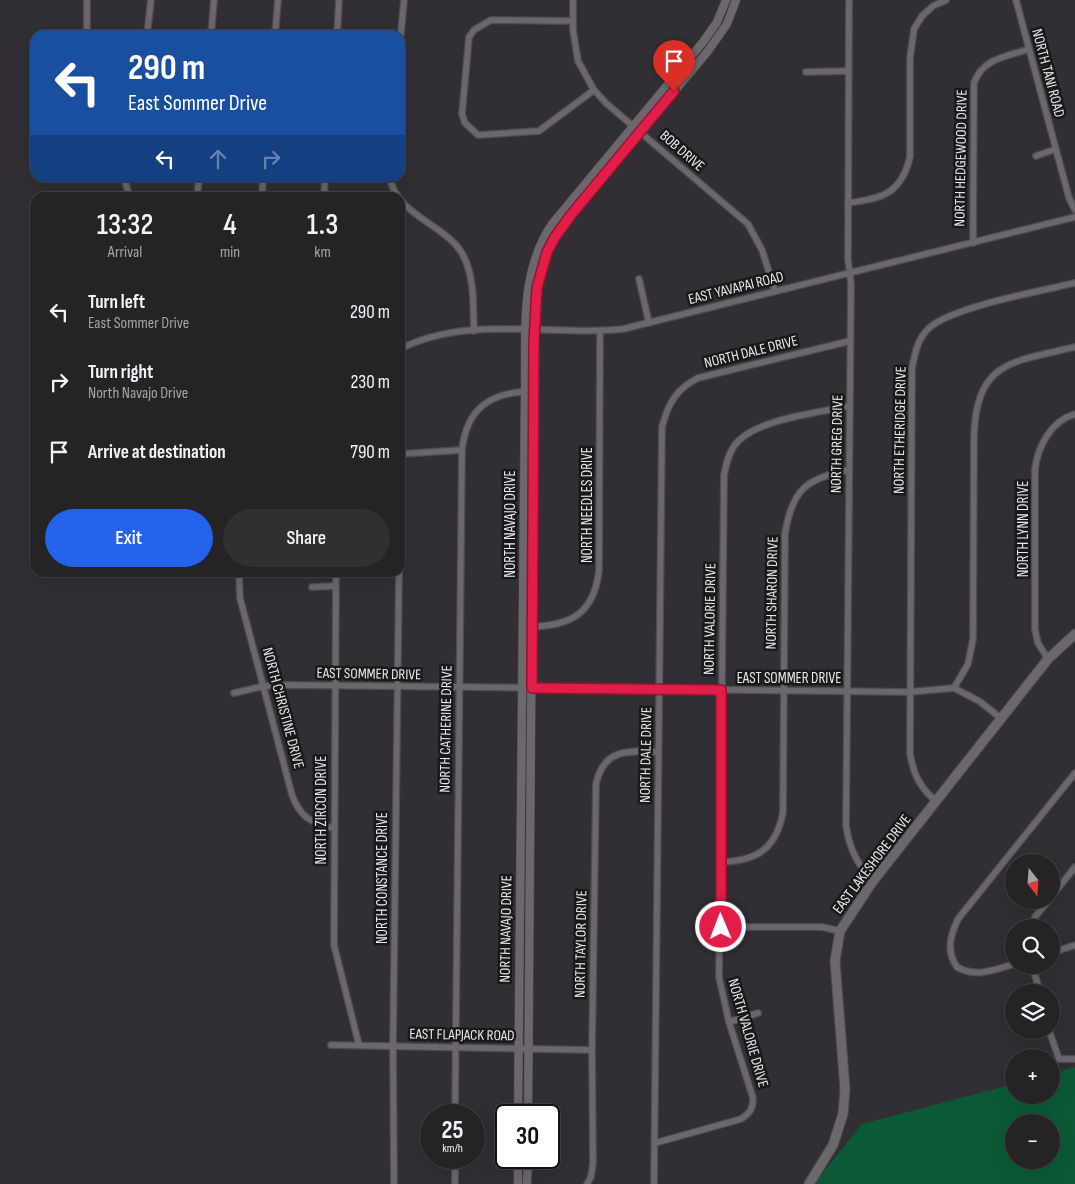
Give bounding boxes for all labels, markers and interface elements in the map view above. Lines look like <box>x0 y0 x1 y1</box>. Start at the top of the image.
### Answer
street label: NORTH TANI ROAD <box>1027 27 1069 119</box>
pin <box>653 40 695 91</box>
text: 290 m <box>128 47 205 90</box>
icon: arrive <box>660 47 688 75</box>
icon: left <box>45 50 110 115</box>
street label: NORTH HEDGEWOOD DRIVE <box>950 89 972 227</box>
text: East Sommer Drive <box>128 90 267 117</box>
street label: BOB DRIVE <box>656 126 708 176</box>
icon: left <box>151 145 179 173</box>
icon: ahead <box>204 145 232 173</box>
icon: right <box>257 145 285 173</box>
text: 13:32 <box>97 207 153 243</box>
text: 4 <box>223 207 237 243</box>
text: 1.3 <box>307 207 338 243</box>
text: Arrival <box>108 243 142 262</box>
text: min <box>220 243 240 262</box>
text: km <box>314 243 331 262</box>
street label: EAST YAVAPAI ROAD <box>686 267 786 309</box>
text: Turn left <box>88 291 145 314</box>
icon: left <box>45 298 73 326</box>
text: 290 m <box>350 301 390 324</box>
text: East Sommer Drive <box>88 314 189 333</box>
street label: NORTH DALE DRIVE <box>702 331 800 373</box>
text: Turn right <box>88 361 153 384</box>
street label: NORTH ETHERIDGE DRIVE <box>889 366 911 494</box>
icon: right <box>45 368 73 396</box>
text: 230 m <box>350 371 390 394</box>
text: North Navajo Drive <box>88 384 188 403</box>
street label: NORTH GREG DRIVE <box>827 395 847 493</box>
icon: arrive <box>45 438 73 466</box>
text: Arrive at destination <box>88 441 226 464</box>
text: 790 m <box>350 441 390 464</box>
street label: NORTH NEEDLES DRIVE <box>578 447 597 563</box>
street label: NORTH NAVAJO DRIVE <box>501 470 520 578</box>
street label: NORTH LYNN DRIVE <box>1014 481 1033 577</box>
button: Exit <box>45 509 213 567</box>
button: Share <box>223 509 390 567</box>
street label: NORTH SHARON DRIVE <box>762 536 782 650</box>
street label: NORTH VALORIE DRIVE <box>700 563 720 675</box>
street label: NORTH CHRISTINE DRIVE <box>258 645 308 771</box>
street label: EAST SOMMER DRIVE <box>317 664 421 684</box>
street label: NORTH CATHERINE DRIVE <box>435 665 457 793</box>
street label: EAST SOMMER DRIVE <box>737 669 841 688</box>
street label: NORTH DALE DRIVE <box>636 707 656 803</box>
street label: NORTH ZIRCON DRIVE <box>312 756 331 864</box>
street label: EAST LAKESHORE DRIVE <box>828 811 916 917</box>
street label: NORTH CONSTANCE DRIVE <box>373 812 392 944</box>
north arrow <box>1005 854 1060 909</box>
map controls <box>1005 854 1060 1169</box>
street label: NORTH NAVAJO DRIVE <box>496 875 516 983</box>
street label: NORTH TAYLOR DRIVE <box>571 890 591 998</box>
position arrow <box>694 900 746 952</box>
button: search <box>1005 919 1060 974</box>
street label: NORTH VALORIE DRIVE <box>723 977 773 1089</box>
button: layers <box>1005 984 1060 1039</box>
street label: EAST FLAPJACK ROAD <box>409 1025 515 1045</box>
button: + <box>1005 1049 1060 1104</box>
speed limit sign: 30 <box>495 1104 560 1169</box>
button: − <box>1005 1114 1060 1169</box>
text: 25 <box>442 1115 463 1146</box>
text: km/h <box>442 1141 463 1156</box>

